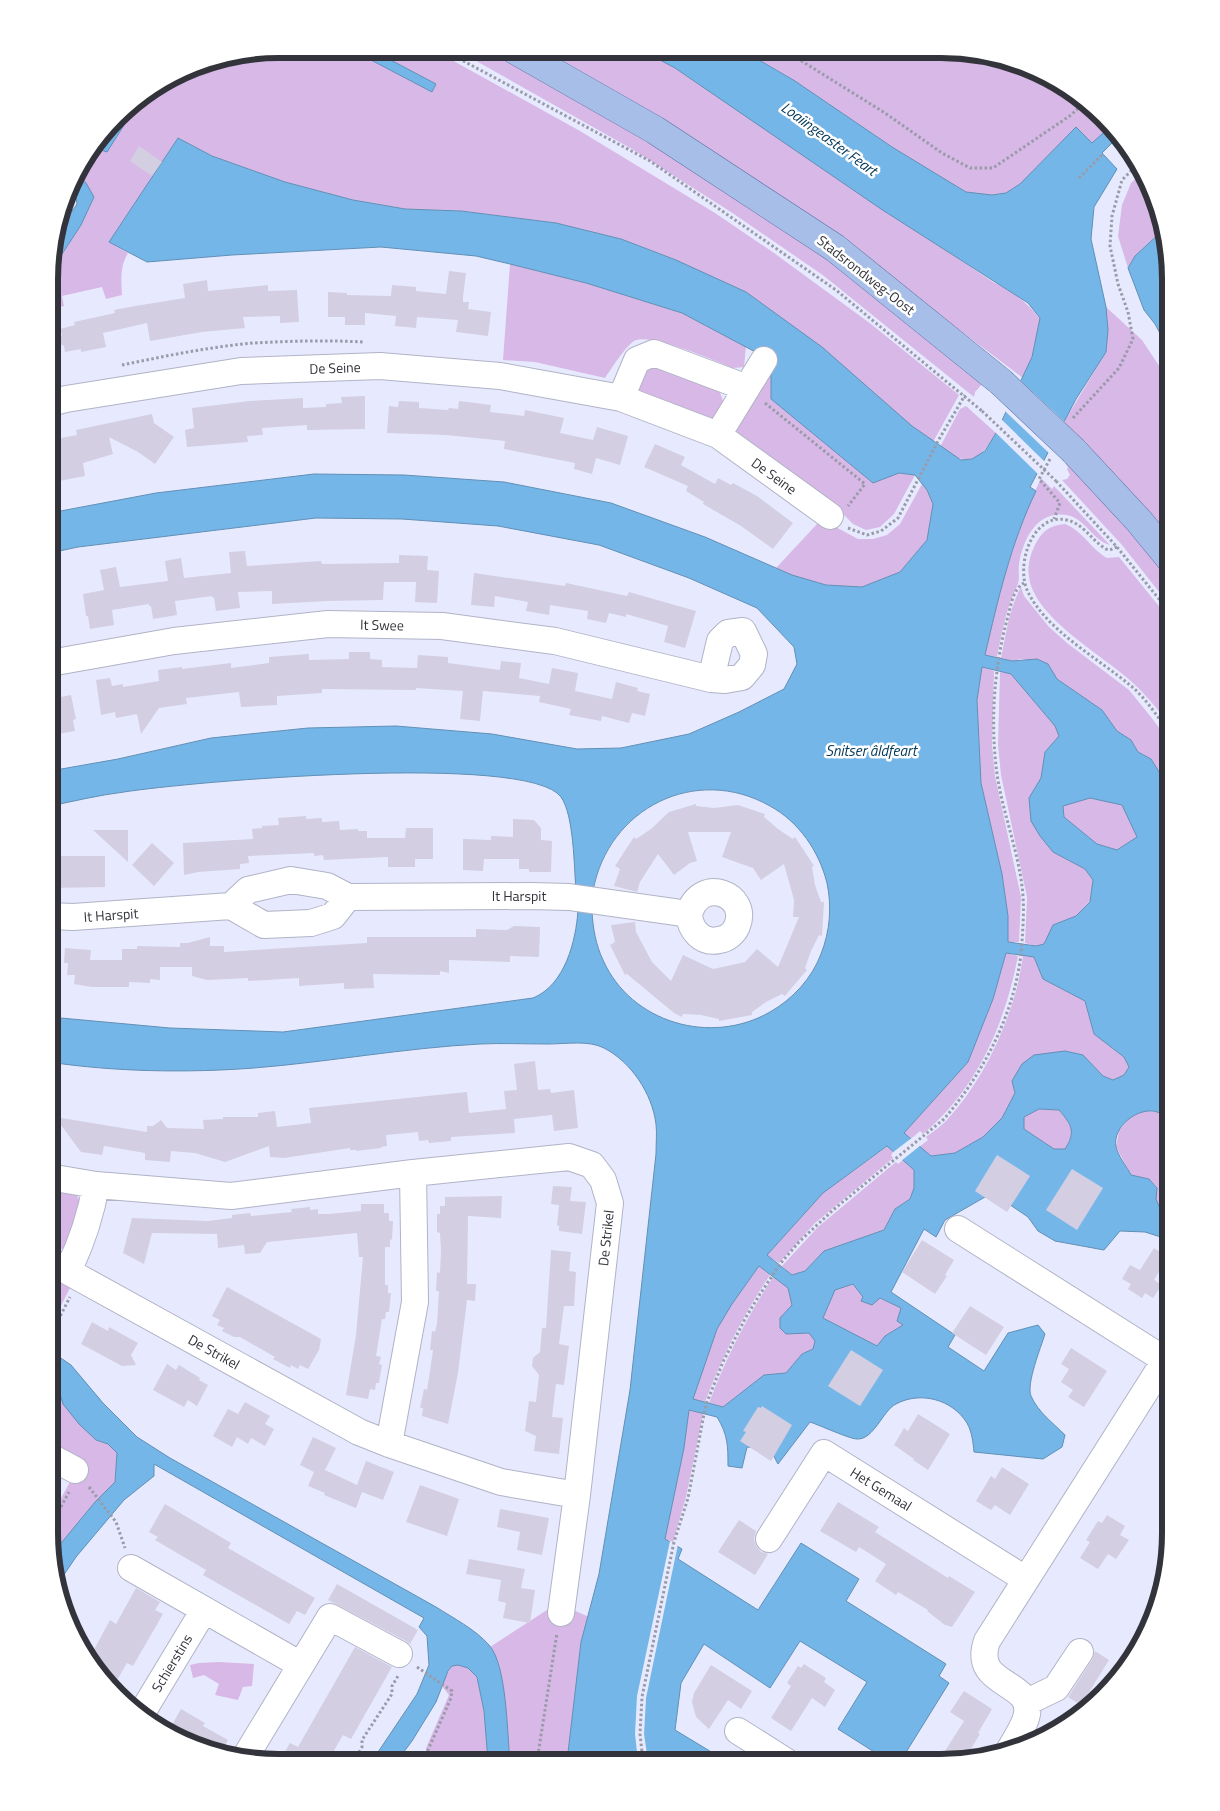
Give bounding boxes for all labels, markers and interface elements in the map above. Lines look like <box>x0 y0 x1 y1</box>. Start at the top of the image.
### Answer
water label: Loaiïngeaster Feart <box>777 96 884 183</box>
street label: Stadsrondweg-Oost <box>813 230 920 320</box>
street label: De Seine <box>309 356 361 379</box>
street label: De Seine <box>747 452 801 499</box>
street label: It Swee <box>360 614 404 635</box>
water label: Snitser âldfeart <box>826 739 919 762</box>
street label: It Harspit <box>492 885 546 906</box>
street label: It Harspit <box>83 902 139 927</box>
street label: De Strikel <box>592 1209 619 1267</box>
street label: De Strikel <box>185 1329 244 1374</box>
street label: Het Gemaal <box>846 1461 916 1516</box>
street label: Schierstins <box>146 1630 197 1696</box>

